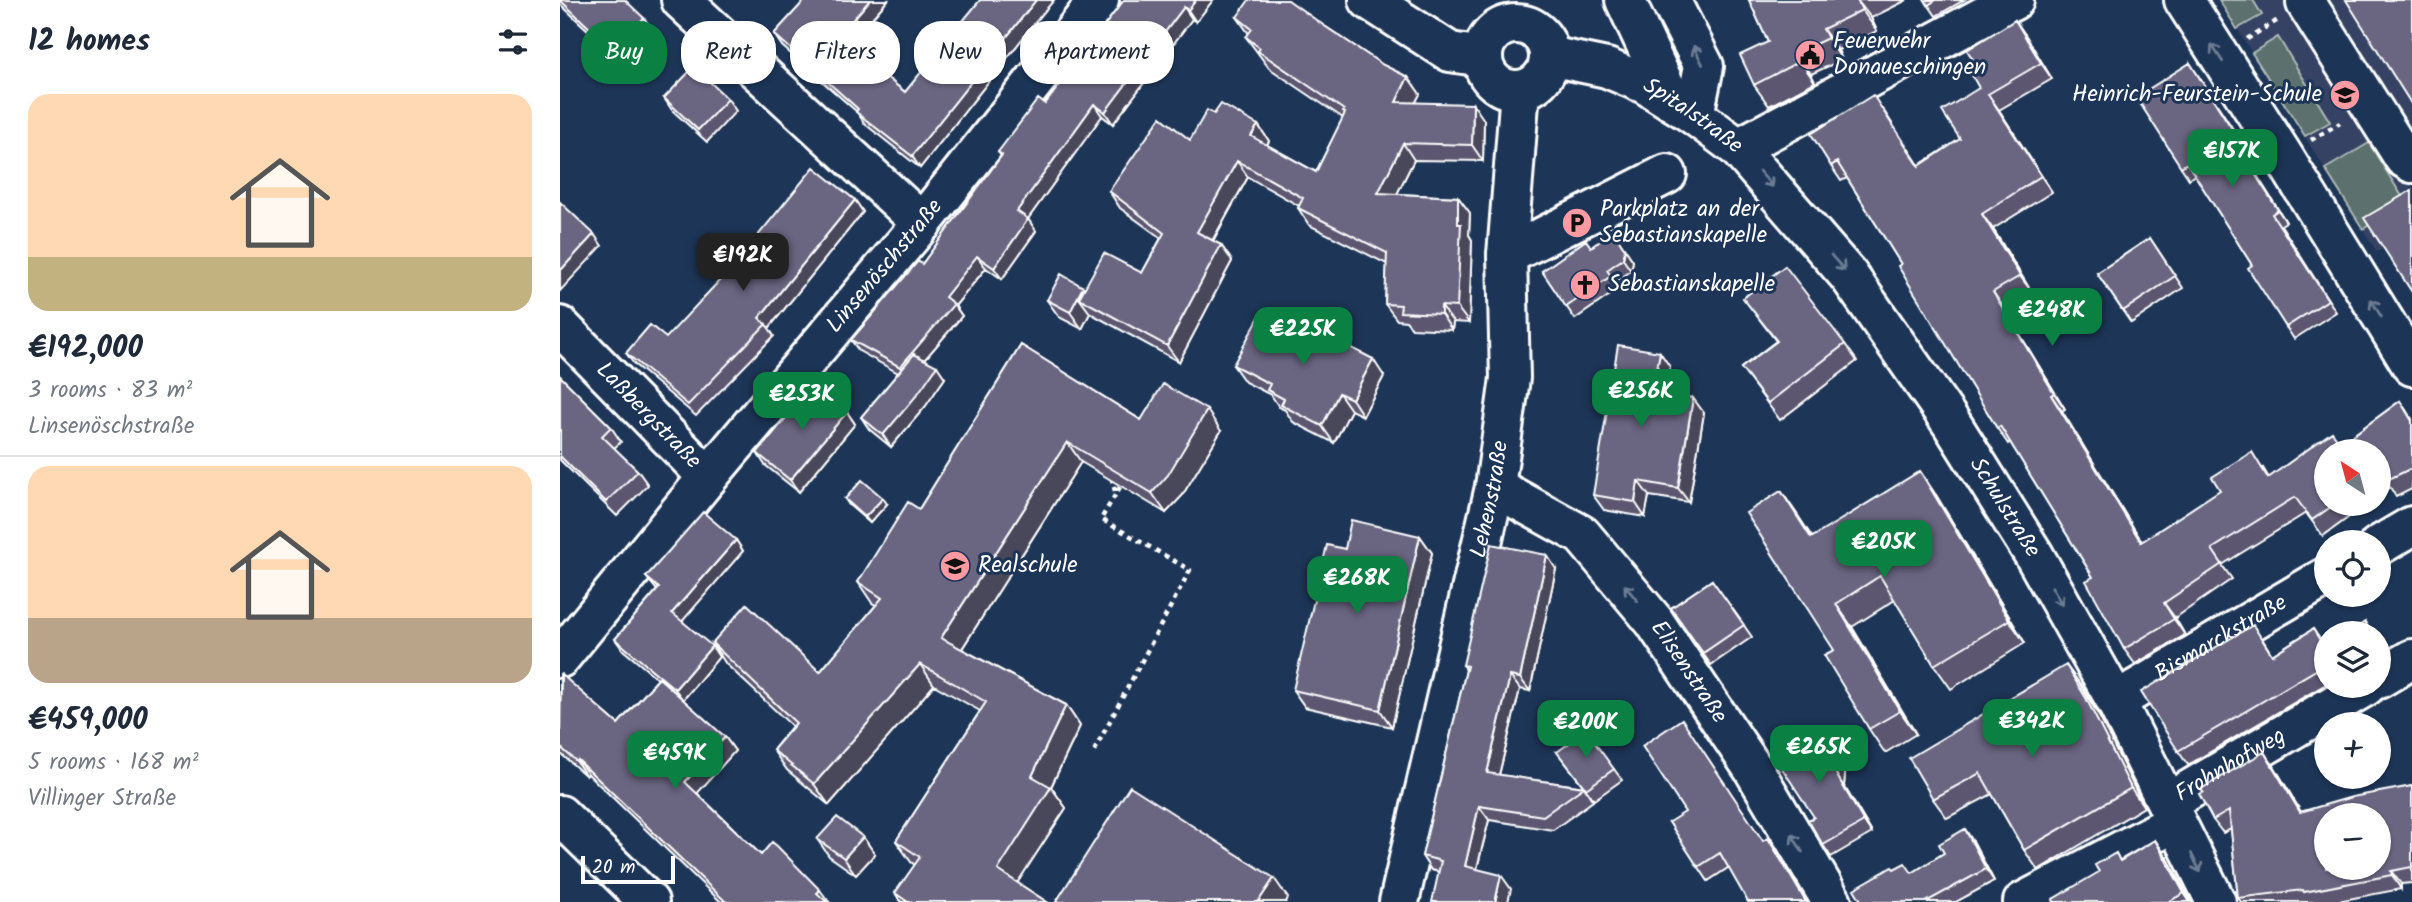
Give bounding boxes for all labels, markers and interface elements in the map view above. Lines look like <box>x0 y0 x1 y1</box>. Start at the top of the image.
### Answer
text: 12 homes <box>28 18 150 66</box>
chip: Buy <box>581 21 667 84</box>
chip: Rent <box>681 21 776 84</box>
chip: Filters <box>790 21 900 84</box>
chip: New <box>914 21 1006 84</box>
chip: Apartment <box>1020 21 1174 84</box>
icon: filters <box>494 23 532 61</box>
place label: Feuerwehr Donaueschingen <box>1833 24 1986 86</box>
public building icon: Feuerwehr Donaueschingen <box>1793 38 1827 72</box>
one-way arrow <box>2210 43 2224 63</box>
one-way arrow <box>1691 45 1704 66</box>
street label: Spitalstraße <box>1635 69 1750 164</box>
place label: Heinrich-Feurstein-Schule <box>2072 77 2322 113</box>
school or university icon: Heinrich-Feurstein-Schule <box>2328 78 2362 112</box>
pin: €157K <box>2183 130 2281 189</box>
text: €157K <box>2203 134 2261 170</box>
icon: home <box>217 140 343 266</box>
one-way arrow <box>1758 170 1774 188</box>
street label: Linsenöschstraße <box>818 191 952 342</box>
place label: Parkplatz an der Sebastianskapelle <box>1600 192 1767 254</box>
parking icon: Parkplatz an der Sebastianskapelle <box>1560 206 1594 240</box>
pin: €192K <box>694 233 792 293</box>
text: €192K <box>713 238 773 274</box>
one-way arrow <box>1830 254 1846 272</box>
place label: Sebastianskapelle <box>1608 267 1775 303</box>
church icon: Sebastianskapelle <box>1568 268 1602 302</box>
pin: €248K <box>2003 288 2101 348</box>
text: €248K <box>2018 293 2086 329</box>
one-way arrow <box>2369 299 2383 319</box>
pin: €225K <box>1254 308 1352 367</box>
text: €225K <box>1270 312 1336 348</box>
text: €192,000 <box>28 325 143 373</box>
street label: Laßbergstraße <box>587 354 710 478</box>
pin: €256K <box>1592 370 1690 429</box>
pin: €253K <box>753 372 851 432</box>
text: 3 rooms · 83 m² <box>28 373 192 409</box>
text: €256K <box>1608 374 1674 410</box>
text: €253K <box>769 377 835 413</box>
text: Linsenöschstraße <box>28 409 194 445</box>
street label: Lehenstraße <box>1461 439 1519 562</box>
north arrow <box>2314 439 2390 516</box>
map controls <box>2314 439 2391 880</box>
street label: Schulstraße <box>1959 451 2050 565</box>
icon: home <box>217 512 343 638</box>
pin: €205K <box>1835 520 1933 580</box>
text: €205K <box>1851 525 1917 561</box>
button: locate <box>2314 530 2391 607</box>
place label: Realschule <box>978 548 1078 584</box>
school or university icon: Realschule <box>938 549 972 583</box>
pin: €268K <box>1308 556 1406 616</box>
text: €268K <box>1323 561 1391 597</box>
one-way arrow <box>1623 584 1639 602</box>
one-way arrow <box>2050 585 2064 605</box>
street label: Bismarckstraße <box>2148 586 2294 692</box>
street label: Elisenstraße <box>1640 613 1736 731</box>
button: layers <box>2314 621 2391 698</box>
text: €459,000 <box>28 697 148 745</box>
pin: €200K <box>1537 700 1635 760</box>
pin: €342K <box>1983 700 2081 759</box>
text: €342K <box>1999 704 2065 740</box>
text: €200K <box>1553 705 1619 741</box>
button: + <box>2314 712 2391 789</box>
street label: Frohnhofweg <box>2169 719 2293 812</box>
pin: €265K <box>1770 726 1868 785</box>
text: €265K <box>1786 730 1852 766</box>
pin: €459K <box>626 732 724 791</box>
text: €459K <box>643 736 707 772</box>
text: 5 rooms · 168 m² <box>28 745 199 781</box>
text: Villinger Straße <box>28 781 176 817</box>
button: − <box>2314 803 2391 880</box>
one-way arrow <box>1790 834 1804 854</box>
one-way arrow <box>2190 852 2204 873</box>
scale bar <box>581 853 676 885</box>
text: 20 m <box>592 853 635 883</box>

